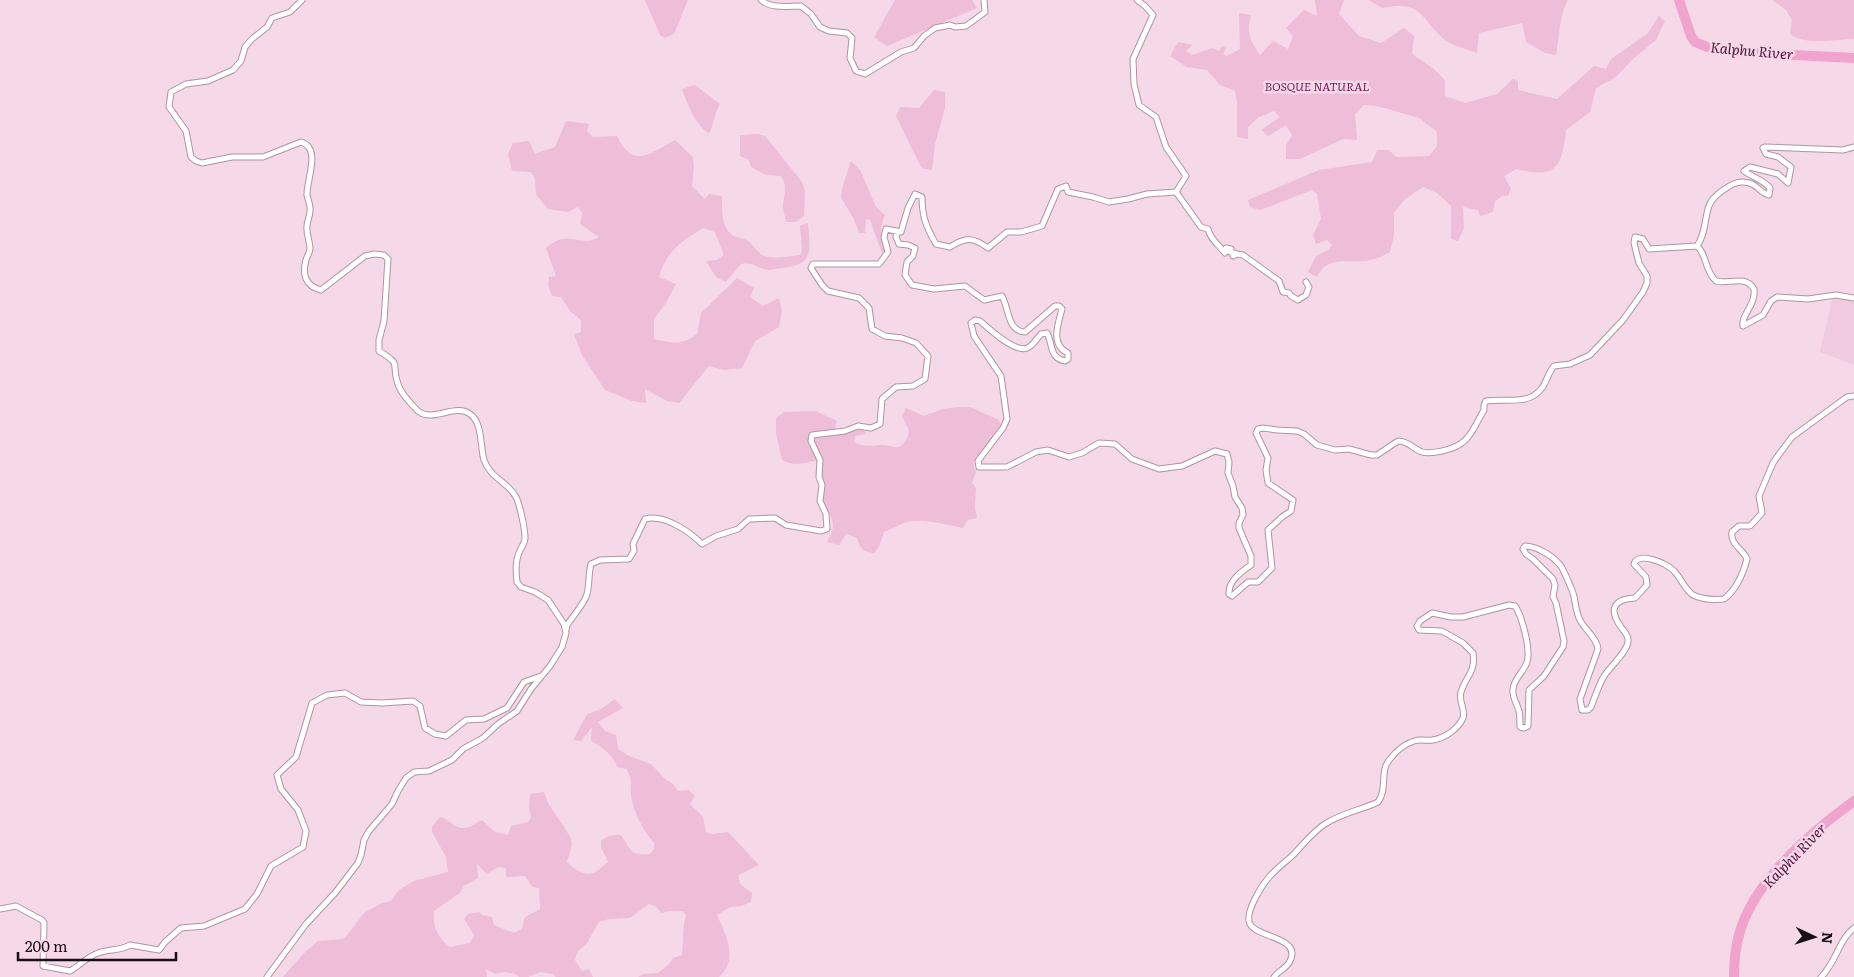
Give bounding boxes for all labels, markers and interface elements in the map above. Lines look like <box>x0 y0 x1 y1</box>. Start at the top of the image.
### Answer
water label: Kalphu River <box>1710 36 1795 64</box>
park label: BOSQUE NATURAL <box>1265 77 1369 95</box>
water label: Kalphu River <box>1758 818 1830 892</box>
north arrow <box>1789 912 1839 962</box>
scale bar <box>18 930 175 962</box>
text: N <box>1818 931 1838 945</box>
text: 200 m <box>25 934 68 957</box>

